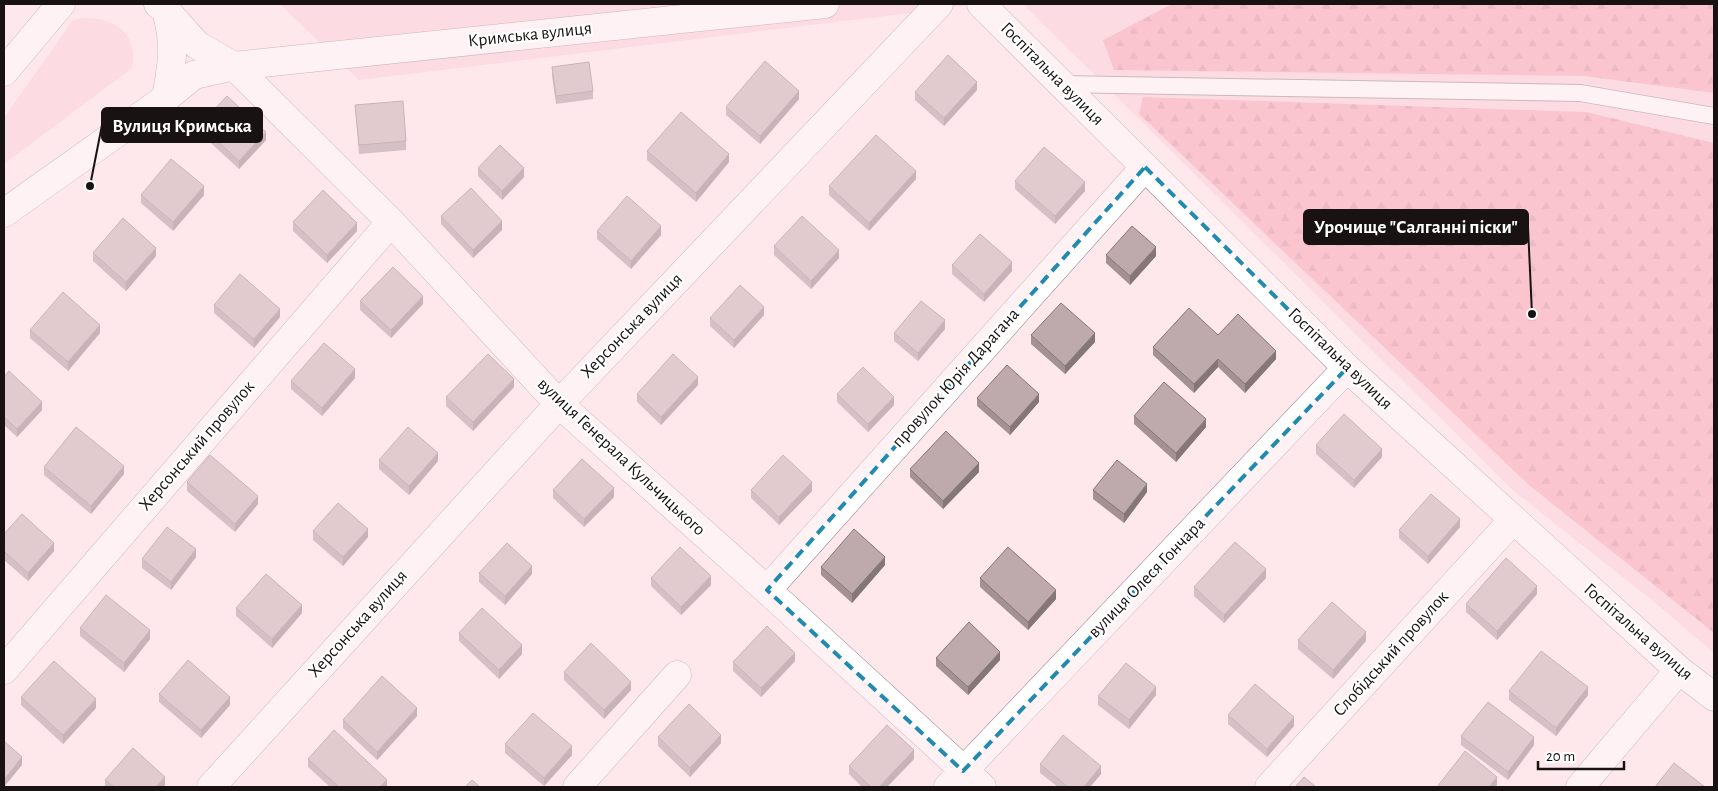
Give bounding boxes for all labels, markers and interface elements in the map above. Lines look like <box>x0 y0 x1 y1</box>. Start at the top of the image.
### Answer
street label: Госпітальна вулиця <box>997 19 1107 129</box>
street label: Кримська вулиця <box>467 20 593 50</box>
callout: Вулиця Кримська <box>102 108 262 142</box>
text: Вулиця Кримська <box>112 117 252 136</box>
callout: Урочище "Салганні піски" <box>1304 210 1528 244</box>
text: Урочище "Салганні піски" <box>1314 218 1518 237</box>
street label: Херсонська вулиця <box>578 270 686 382</box>
street label: провулок Юрія Дарагана <box>889 305 1023 451</box>
street label: Госпітальна вулиця <box>1284 305 1396 413</box>
street label: вулиця Генерала Кульчицького <box>534 375 708 539</box>
street label: Херсонський провулок <box>136 377 259 514</box>
street label: вулиця Олеся Гончара <box>1085 514 1209 642</box>
street label: Херсонська вулиця <box>305 567 411 681</box>
street label: Госпітальна вулиця <box>1580 580 1696 684</box>
street label: Слобідський провулок <box>1329 587 1452 720</box>
scale bar <box>1538 738 1624 770</box>
text: 20 m <box>1546 749 1575 764</box>

